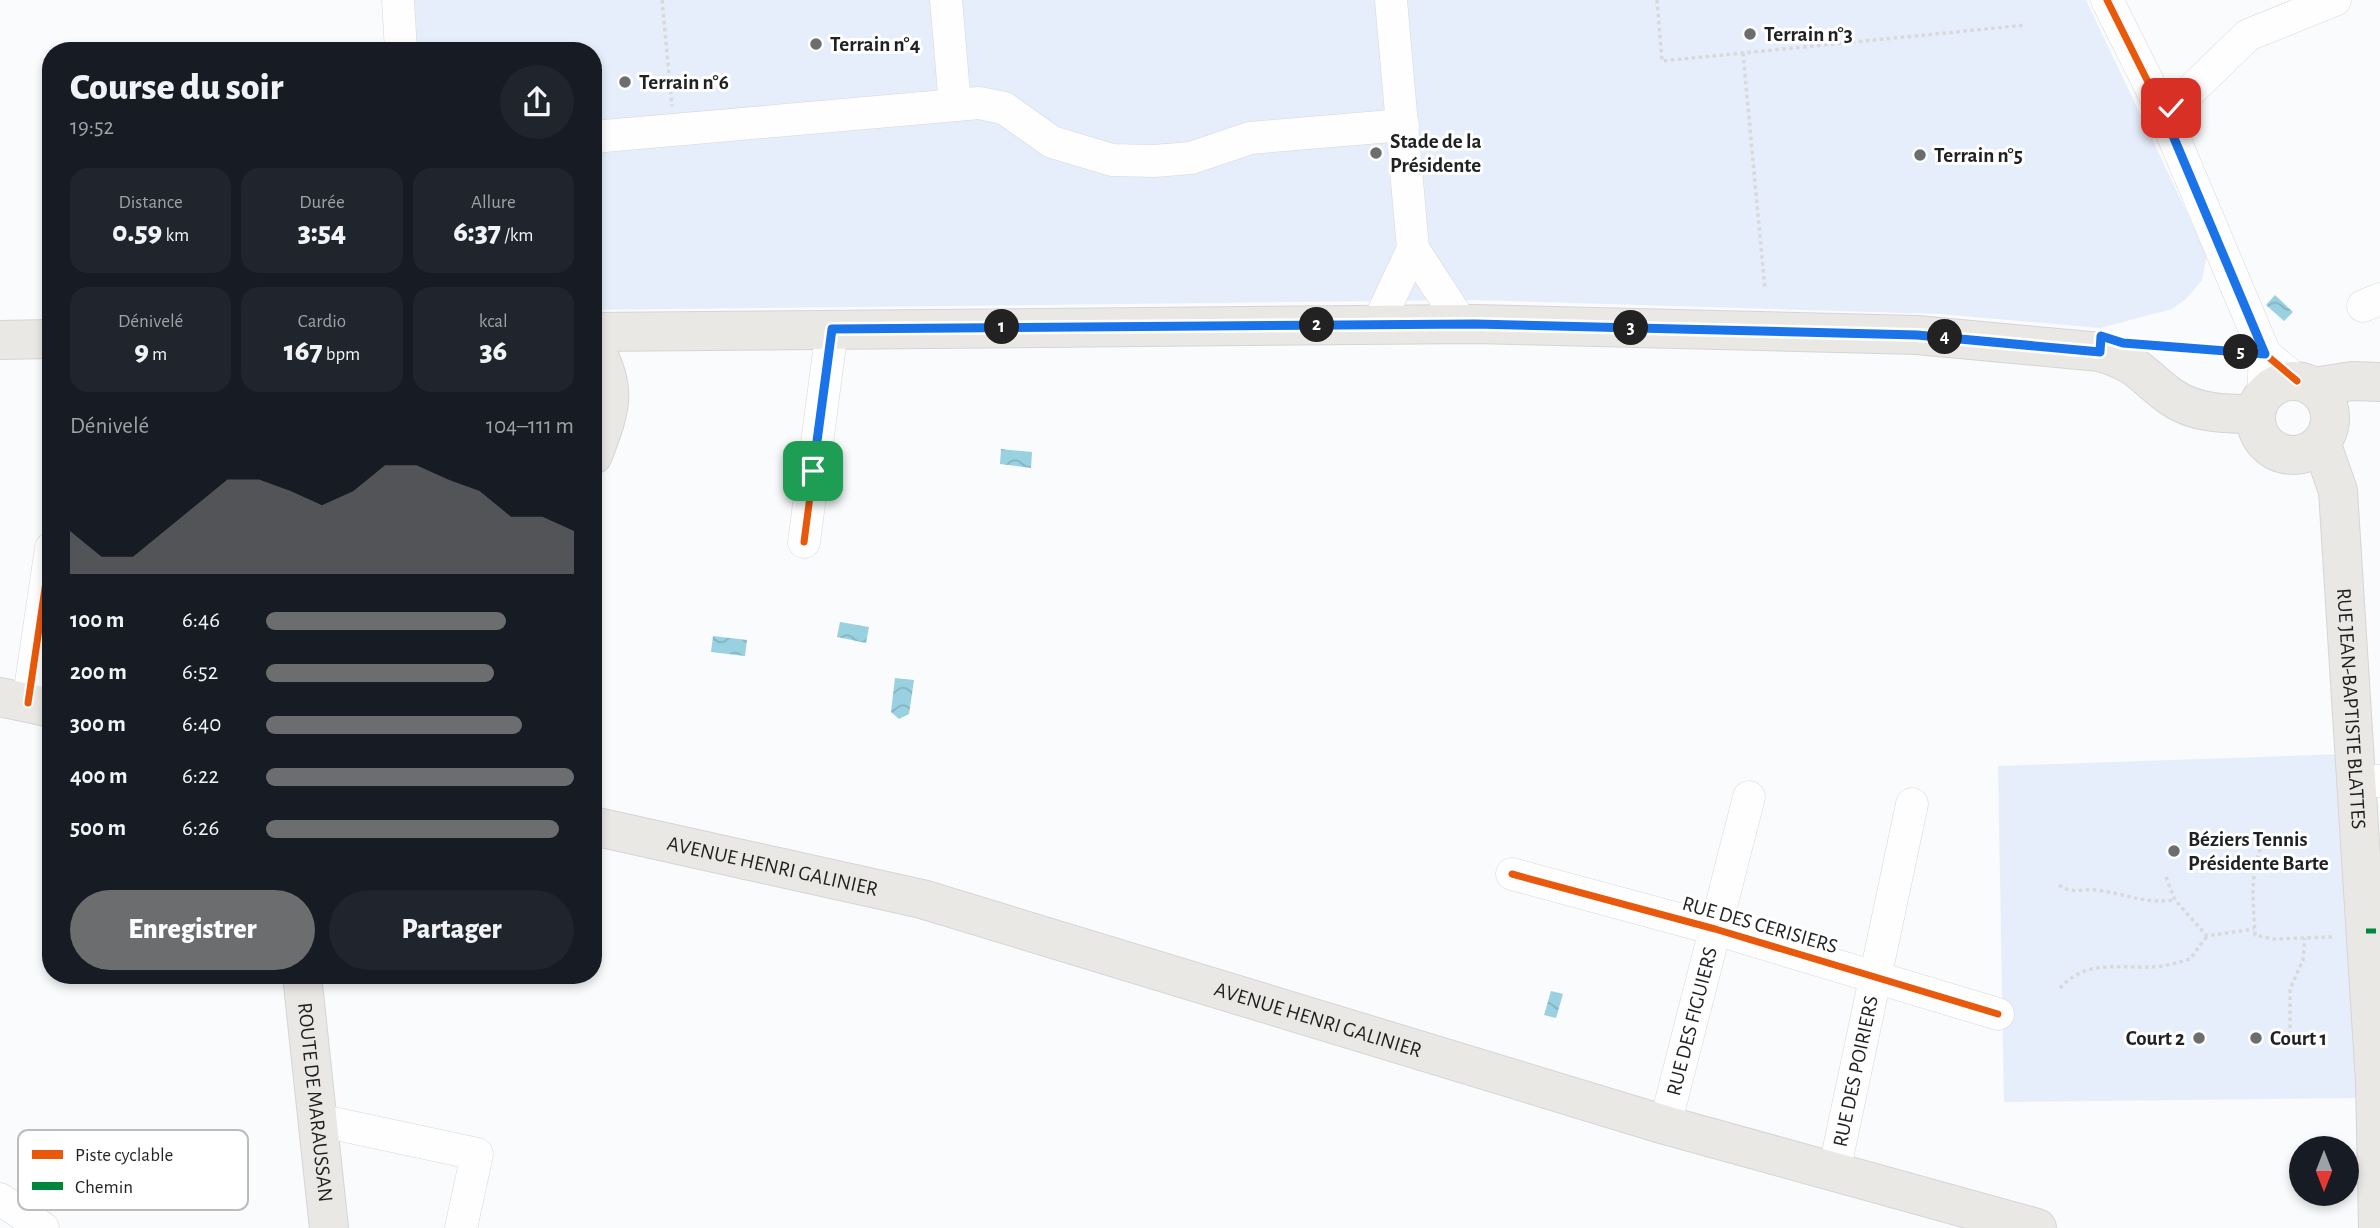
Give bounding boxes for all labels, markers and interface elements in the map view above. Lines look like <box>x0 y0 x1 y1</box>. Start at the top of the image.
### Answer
place label: Terrain n°3 <box>1764 24 1853 45</box>
marker: Terrain n°3 <box>1742 26 1758 42</box>
place label: Terrain n°4 <box>830 34 920 55</box>
marker: Terrain n°4 <box>808 36 824 52</box>
button: share <box>500 65 574 139</box>
text: Course du soir <box>70 69 283 107</box>
place label: Terrain n°6 <box>639 72 729 93</box>
marker: Terrain n°6 <box>617 74 633 90</box>
pin <box>2141 78 2201 138</box>
icon: check <box>2152 89 2190 127</box>
text: 19:52 <box>70 116 114 139</box>
place label: Stade de la Présidente <box>1390 131 1482 176</box>
marker: Stade de la Présidente <box>1368 145 1384 161</box>
place label: Terrain n°5 <box>1934 145 2023 166</box>
marker: Terrain n°5 <box>1912 147 1928 163</box>
text: Distance <box>118 193 183 212</box>
text: Durée <box>299 193 345 212</box>
text: Allure <box>471 193 516 212</box>
text: 0.59 <box>112 217 162 247</box>
text: 3:54 <box>298 217 346 247</box>
text: 6:37 <box>453 217 501 247</box>
text: km <box>162 226 189 245</box>
text: /km <box>501 226 534 245</box>
pin: 2 <box>1300 308 1334 342</box>
pin: 1 <box>984 310 1020 344</box>
pin: 3 <box>1614 310 1648 346</box>
text: Dénivelé <box>118 312 183 331</box>
text: Cardio <box>298 312 346 331</box>
text: kcal <box>479 312 508 331</box>
text: 2 <box>1312 315 1321 334</box>
text: 1 <box>998 317 1005 336</box>
text: 3 <box>1626 318 1635 337</box>
pin: 4 <box>1927 320 1962 354</box>
text: 4 <box>1940 327 1949 346</box>
pin: 5 <box>2224 334 2258 370</box>
text: 9 <box>134 336 149 366</box>
text: 167 <box>284 336 323 366</box>
text: 36 <box>479 336 507 366</box>
text: 5 <box>2236 342 2245 361</box>
text: m <box>149 345 167 364</box>
text: bpm <box>323 345 360 364</box>
text: Dénivelé <box>70 415 149 438</box>
text: 104–111 m <box>486 415 574 438</box>
pin <box>783 441 843 501</box>
icon: arrive <box>794 452 832 490</box>
street label: RUE JEAN-BAPTISTE BLATTES <box>2334 587 2370 830</box>
text: 100 m <box>70 609 124 632</box>
text: 6:46 <box>182 609 220 632</box>
text: 200 m <box>70 661 127 684</box>
text: 6:52 <box>182 661 218 684</box>
text: 300 m <box>70 713 126 736</box>
text: 6:40 <box>182 713 221 736</box>
text: 400 m <box>70 765 128 788</box>
text: 6:22 <box>182 765 219 788</box>
text: 500 m <box>70 817 126 840</box>
text: 6:26 <box>182 817 219 840</box>
place label: Béziers Tennis Présidente Barte <box>2188 829 2329 874</box>
street label: AVENUE HENRI GALINIER <box>665 832 880 899</box>
marker: Béziers Tennis Présidente Barte <box>2166 843 2182 859</box>
button: Enregistrer <box>70 890 315 970</box>
button: Partager <box>329 890 574 970</box>
street label: RUE DES CERISIERS <box>1680 893 1840 957</box>
street label: RUE DES FIGUIERS <box>1662 945 1721 1098</box>
street label: AVENUE HENRI GALINIER <box>1212 978 1424 1061</box>
street label: RUE DES POIRIERS <box>1829 994 1882 1149</box>
street label: ROUTE DE MARAUSSAN <box>294 1001 337 1203</box>
place label: Court 2 <box>2126 1028 2185 1049</box>
place label: Court 1 <box>2270 1028 2327 1049</box>
marker: Court 2 <box>2191 1030 2207 1046</box>
marker: Court 1 <box>2248 1030 2264 1046</box>
legend <box>18 1130 248 1210</box>
north arrow <box>2289 1136 2359 1206</box>
map controls <box>2289 1136 2359 1206</box>
text: Piste cyclable <box>75 1146 173 1165</box>
text: Chemin <box>75 1178 133 1197</box>

